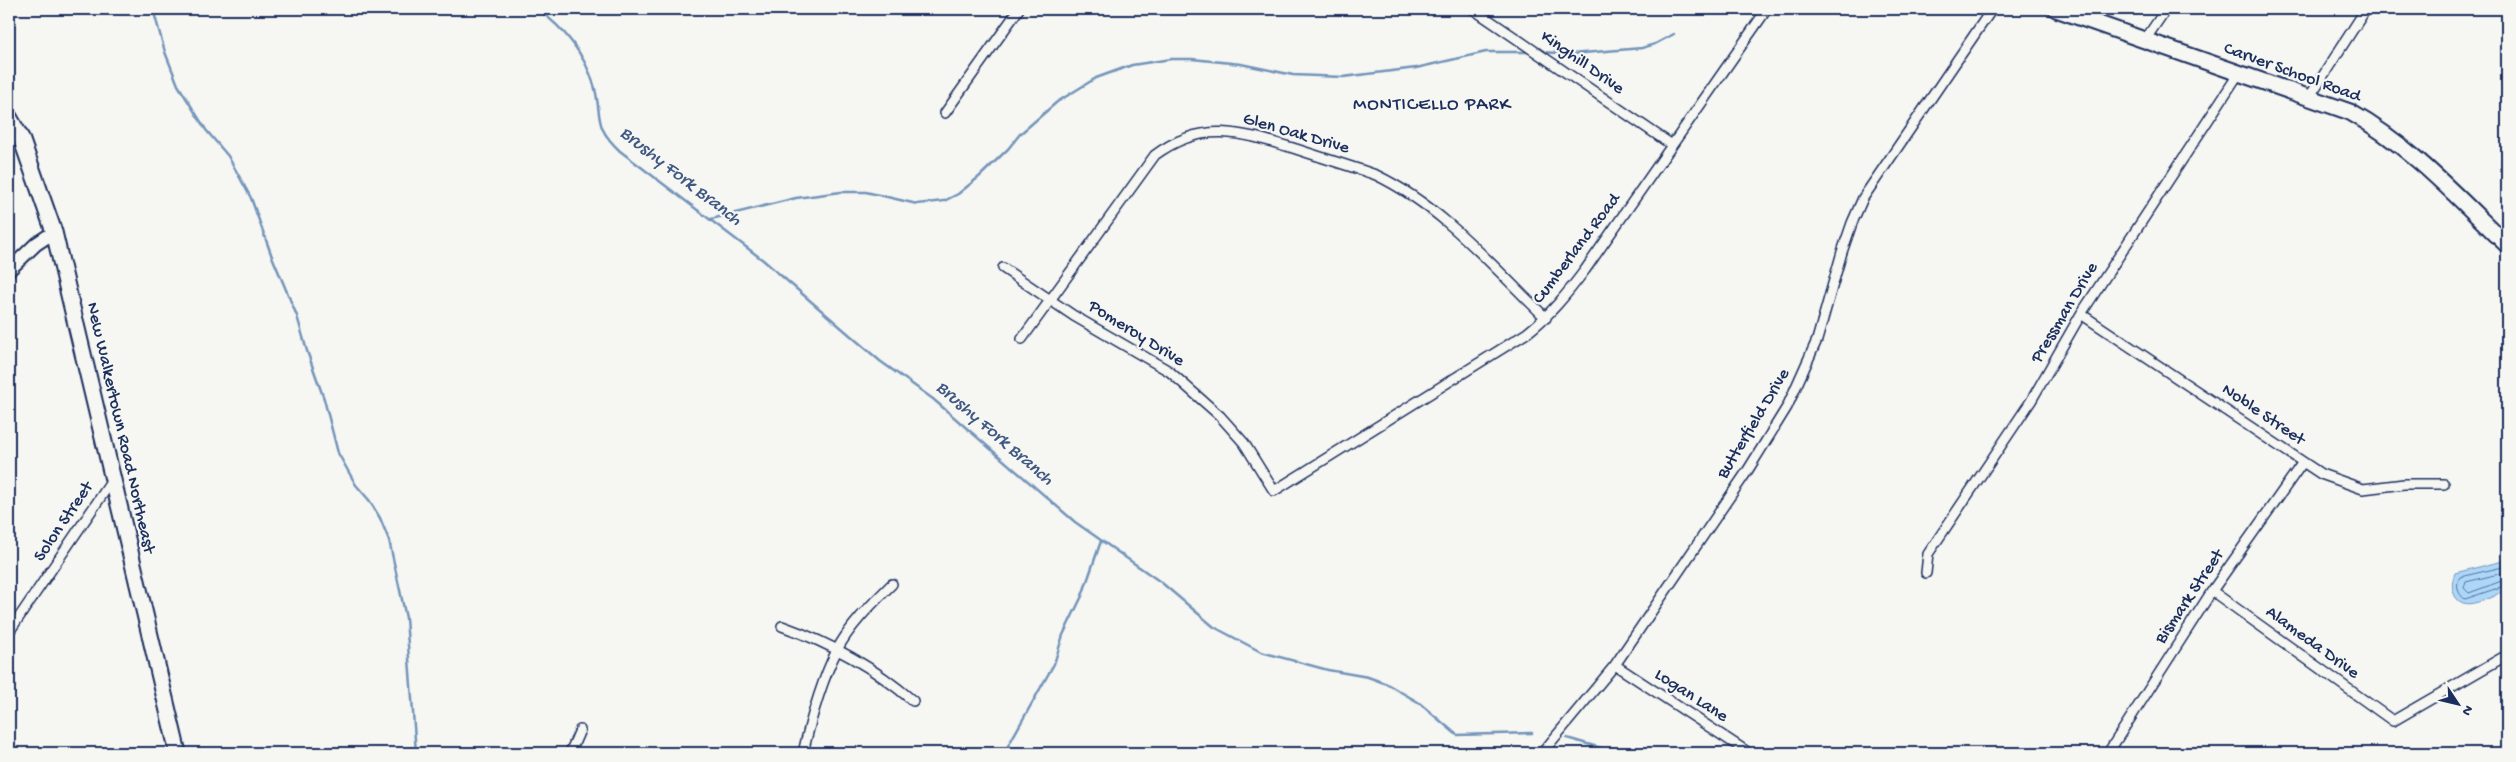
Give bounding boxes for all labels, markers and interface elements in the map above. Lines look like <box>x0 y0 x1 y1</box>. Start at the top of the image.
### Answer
street label: Kinghill Drive <box>1536 26 1629 100</box>
street label: Carver School Road <box>2221 38 2365 108</box>
district label: MONTICELLO PARK <box>1353 94 1513 117</box>
street label: Glen Oak Drive <box>1240 109 1352 159</box>
water label: Brushy Fork Branch <box>614 122 746 232</box>
street label: Cumberland Road <box>1529 189 1626 308</box>
street label: Pressman Drive <box>2026 258 2104 368</box>
street label: Pomeroy Drive <box>1083 296 1189 372</box>
street label: New Walkertown Road Northeast <box>81 300 160 557</box>
street label: Butterfield Drive <box>1712 365 1795 484</box>
water label: Brushy Fork Branch <box>930 377 1058 492</box>
street label: Noble Street <box>2217 379 2310 452</box>
street label: Solon Street <box>30 477 99 566</box>
street label: Bismark Street <box>2150 545 2230 649</box>
street label: Alameda Drive <box>2261 602 2364 684</box>
street label: Logan Lane <box>1650 664 1732 728</box>
north arrow <box>2434 680 2484 730</box>
text: N <box>2457 701 2476 719</box>

